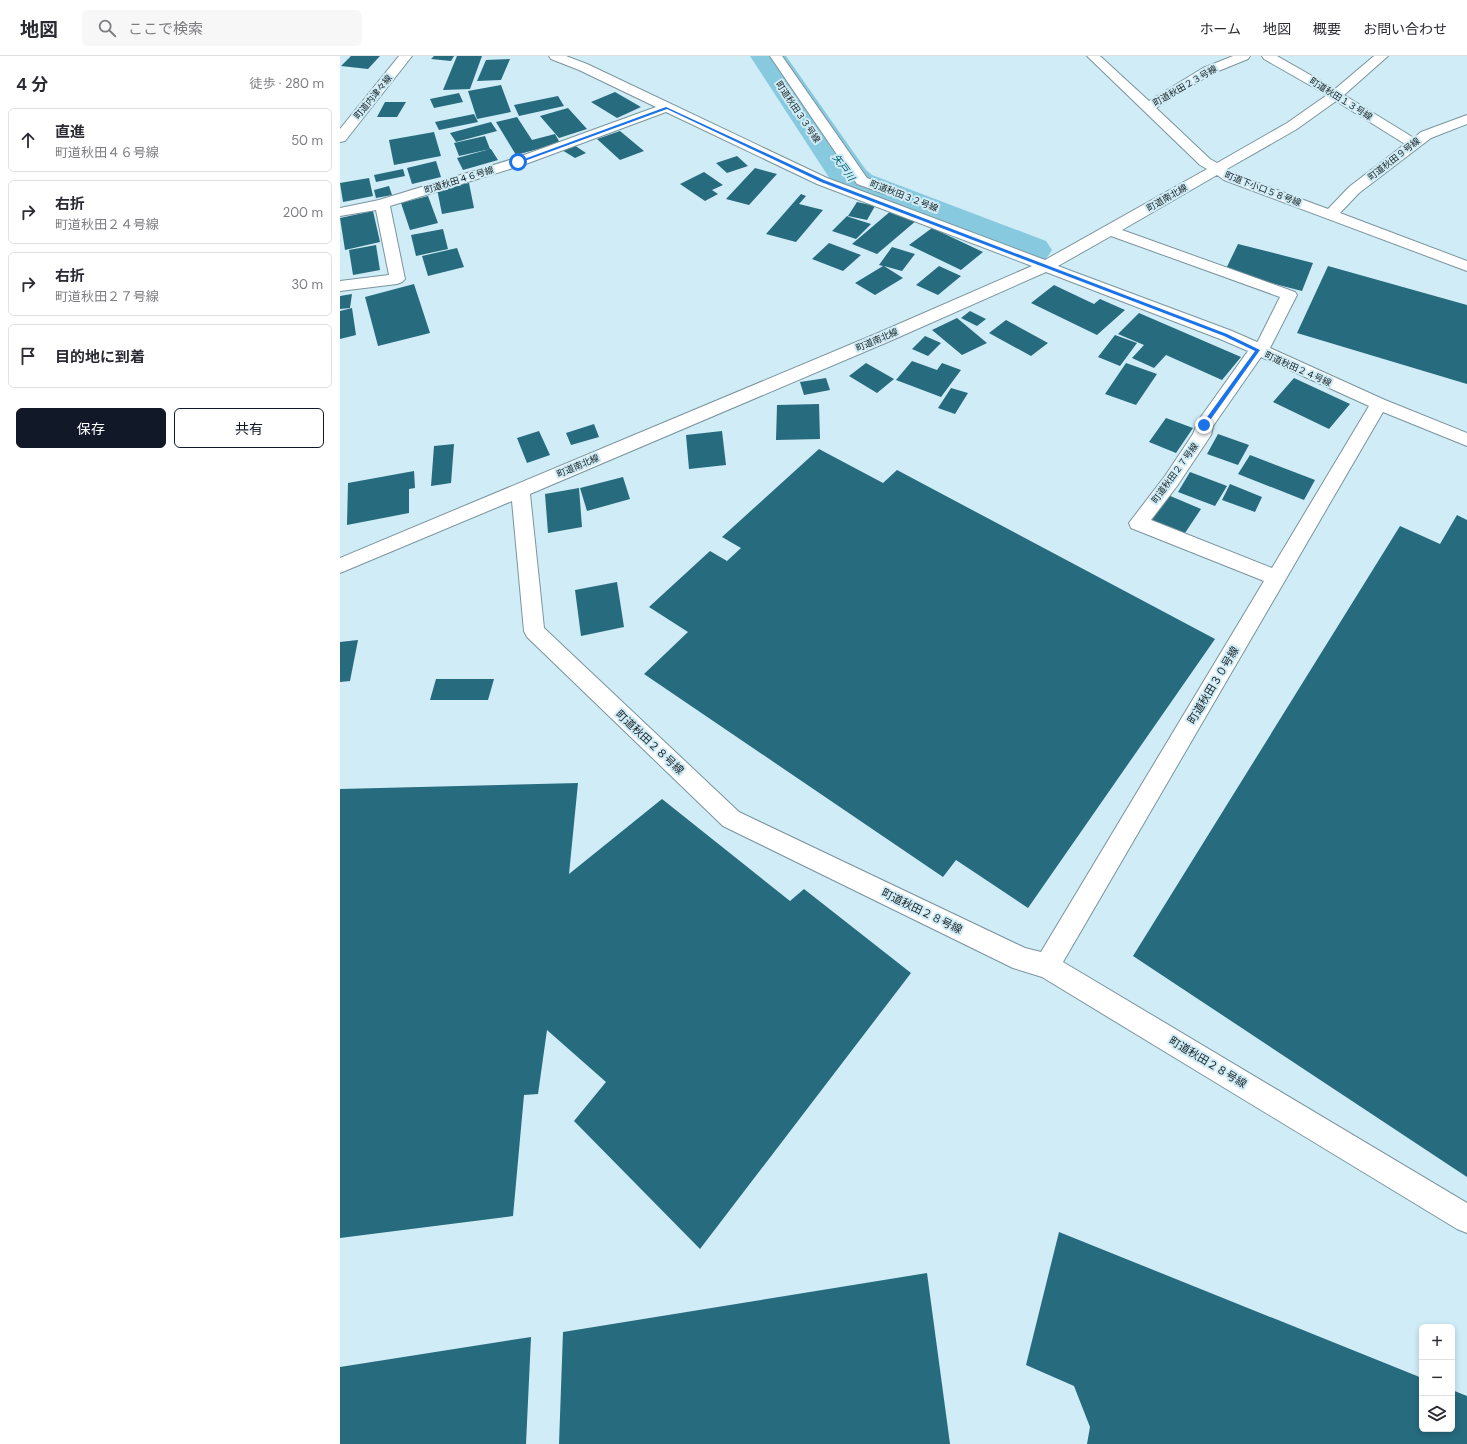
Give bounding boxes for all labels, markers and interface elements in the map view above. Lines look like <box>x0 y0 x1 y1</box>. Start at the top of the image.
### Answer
search box <box>82 10 362 46</box>
text: 地図 <box>20 17 58 42</box>
icon: search <box>96 17 118 39</box>
text: ここで検索 <box>128 19 203 39</box>
text: ホーム <box>1199 20 1241 38</box>
text: 地図 <box>1263 20 1291 38</box>
text: 概要 <box>1313 20 1341 38</box>
text: お問い合わせ <box>1363 20 1447 38</box>
street label: 町道秋田２３号線 <box>1151 62 1220 109</box>
street label: 町道内津々線 <box>351 71 395 122</box>
text: 4 分 <box>16 73 48 95</box>
text: 徒歩 · 280 m <box>249 75 324 92</box>
street label: 町道秋田１３号線 <box>1307 75 1376 124</box>
street label: 町道秋田３３号線 <box>773 79 824 146</box>
text: 直進 <box>55 122 85 142</box>
icon: ahead <box>17 129 39 151</box>
text: 50 m <box>291 132 323 149</box>
street label: 町道秋田９号線 <box>1365 134 1423 183</box>
text: 町道秋田４６号線 <box>55 144 159 161</box>
water label: 矢戸川 <box>830 151 858 184</box>
route start <box>509 153 527 171</box>
street label: 町道秋田４６号線 <box>423 163 496 196</box>
street label: 町道下小口５８号線 <box>1223 169 1304 209</box>
street label: 町道秋田３２号線 <box>868 177 941 215</box>
street label: 町道南北線 <box>1145 181 1190 214</box>
text: 右折 <box>55 194 85 214</box>
icon: right <box>17 201 39 223</box>
text: 200 m <box>283 204 323 221</box>
text: 町道秋田２４号線 <box>55 216 159 233</box>
text: 右折 <box>55 266 85 286</box>
icon: right <box>17 273 39 295</box>
text: 30 m <box>291 276 323 293</box>
text: 町道秋田２７号線 <box>55 288 159 305</box>
street label: 町道南北線 <box>854 325 901 354</box>
icon: arrive <box>17 345 39 367</box>
text: 目的地に到着 <box>55 347 145 367</box>
street label: 町道秋田２４号線 <box>1263 349 1334 390</box>
button: 保存 <box>16 408 166 448</box>
button: 共有 <box>174 408 324 448</box>
route end <box>1195 416 1213 434</box>
street label: 町道秋田２７号線 <box>1149 440 1202 506</box>
street label: 町道南北線 <box>555 451 602 480</box>
street label: 町道秋田３０号線 <box>1184 644 1242 726</box>
street label: 町道秋田２８号線 <box>613 707 687 777</box>
street label: 町道秋田２８号線 <box>879 885 965 937</box>
street label: 町道秋田２８号線 <box>1167 1033 1249 1091</box>
map controls <box>1419 1324 1455 1432</box>
button: + <box>1419 1324 1455 1360</box>
button: − <box>1419 1360 1455 1396</box>
button: layers <box>1419 1396 1455 1432</box>

